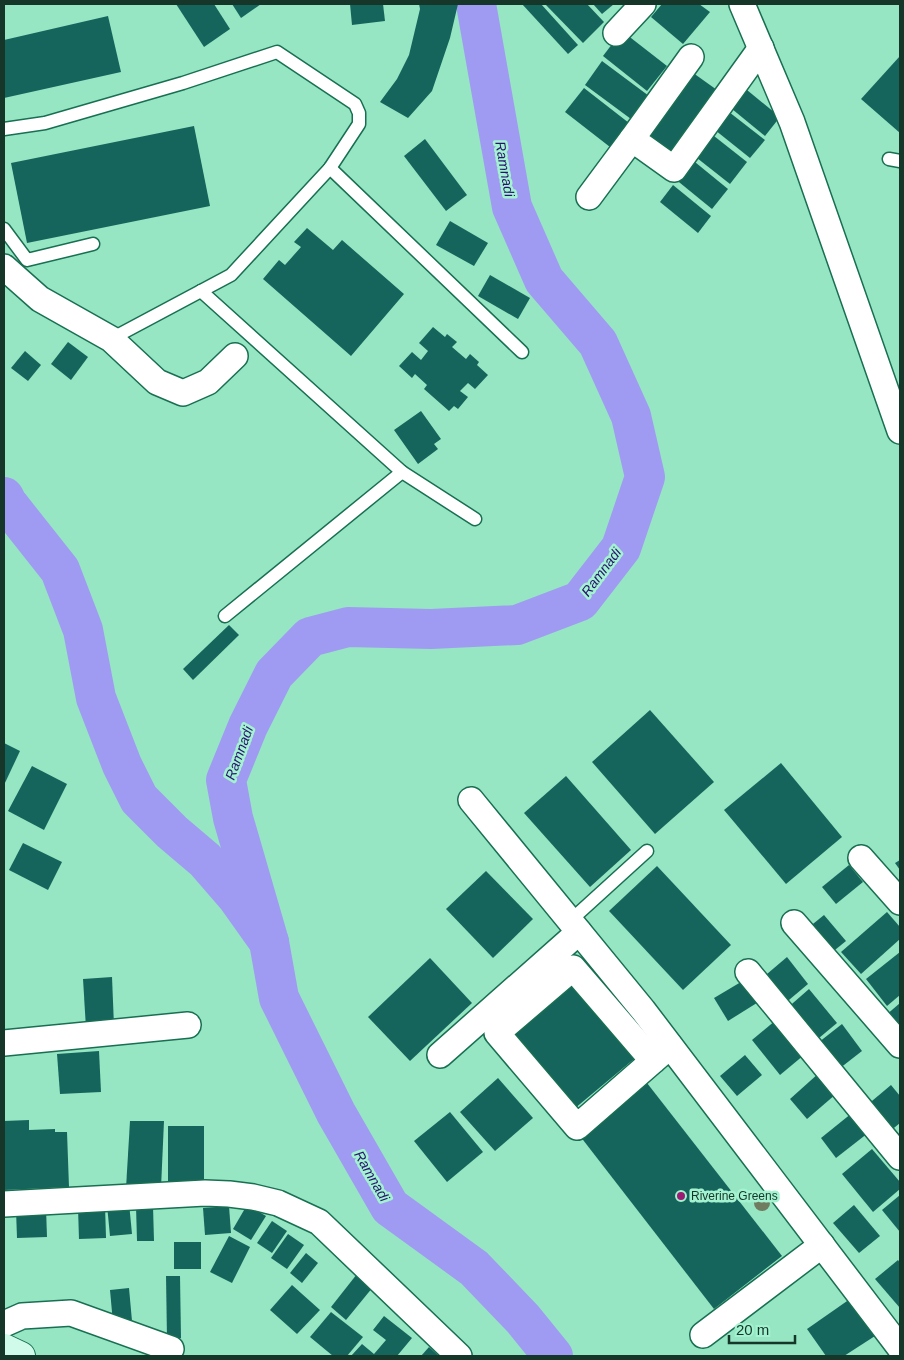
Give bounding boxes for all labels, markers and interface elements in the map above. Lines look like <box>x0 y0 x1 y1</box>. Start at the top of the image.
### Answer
water label: Ramnadi <box>492 140 518 199</box>
water label: Ramnadi <box>578 544 625 599</box>
water label: Ramnadi <box>222 723 256 782</box>
water label: Ramnadi <box>351 1148 393 1205</box>
place label: Riverine Greens <box>691 1189 778 1203</box>
marker: Riverine Greens <box>675 1190 687 1202</box>
scale bar <box>729 1312 795 1344</box>
text: 20 m <box>736 1321 769 1338</box>

